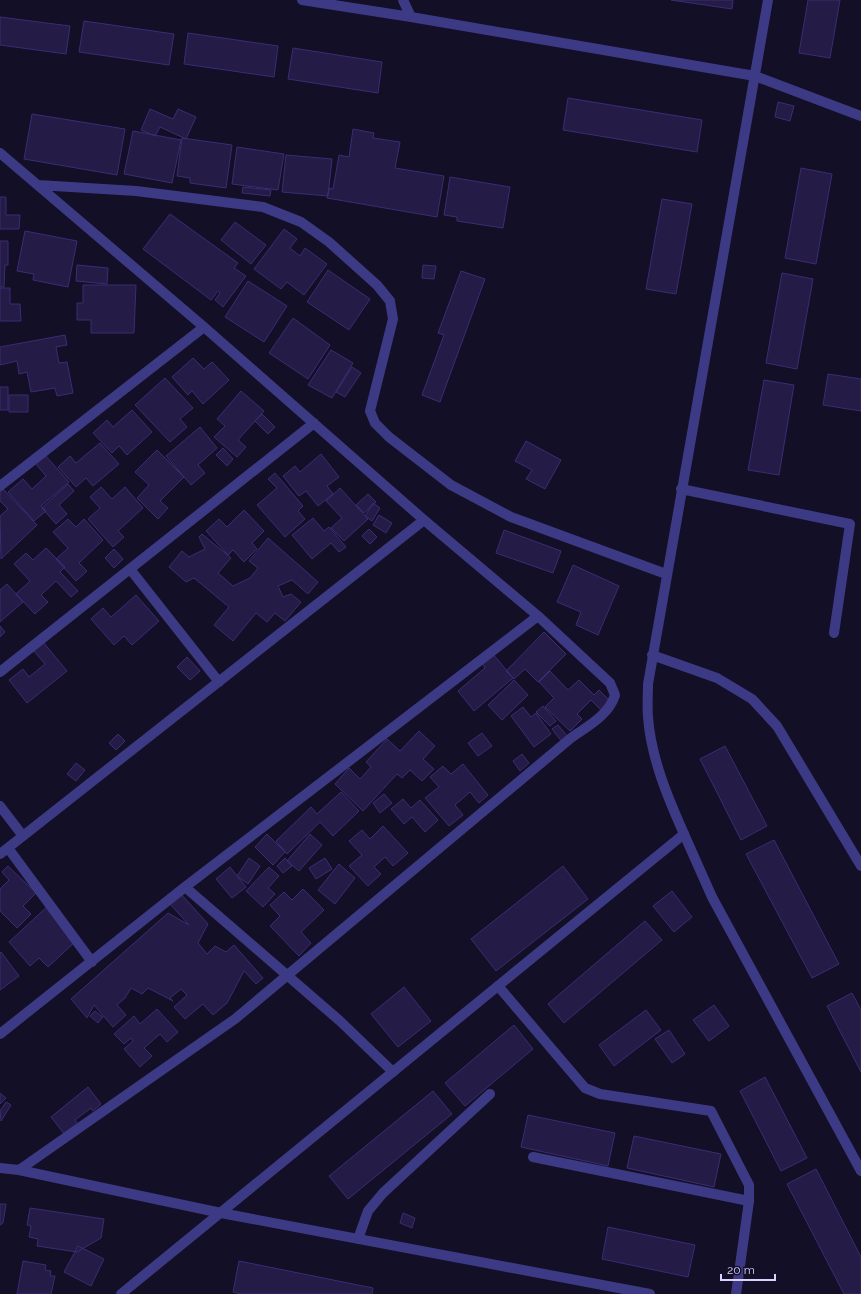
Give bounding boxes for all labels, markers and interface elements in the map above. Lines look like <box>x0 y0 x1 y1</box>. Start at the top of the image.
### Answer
scale bar <box>721 1256 775 1282</box>
text: 20 m <box>727 1263 755 1277</box>

